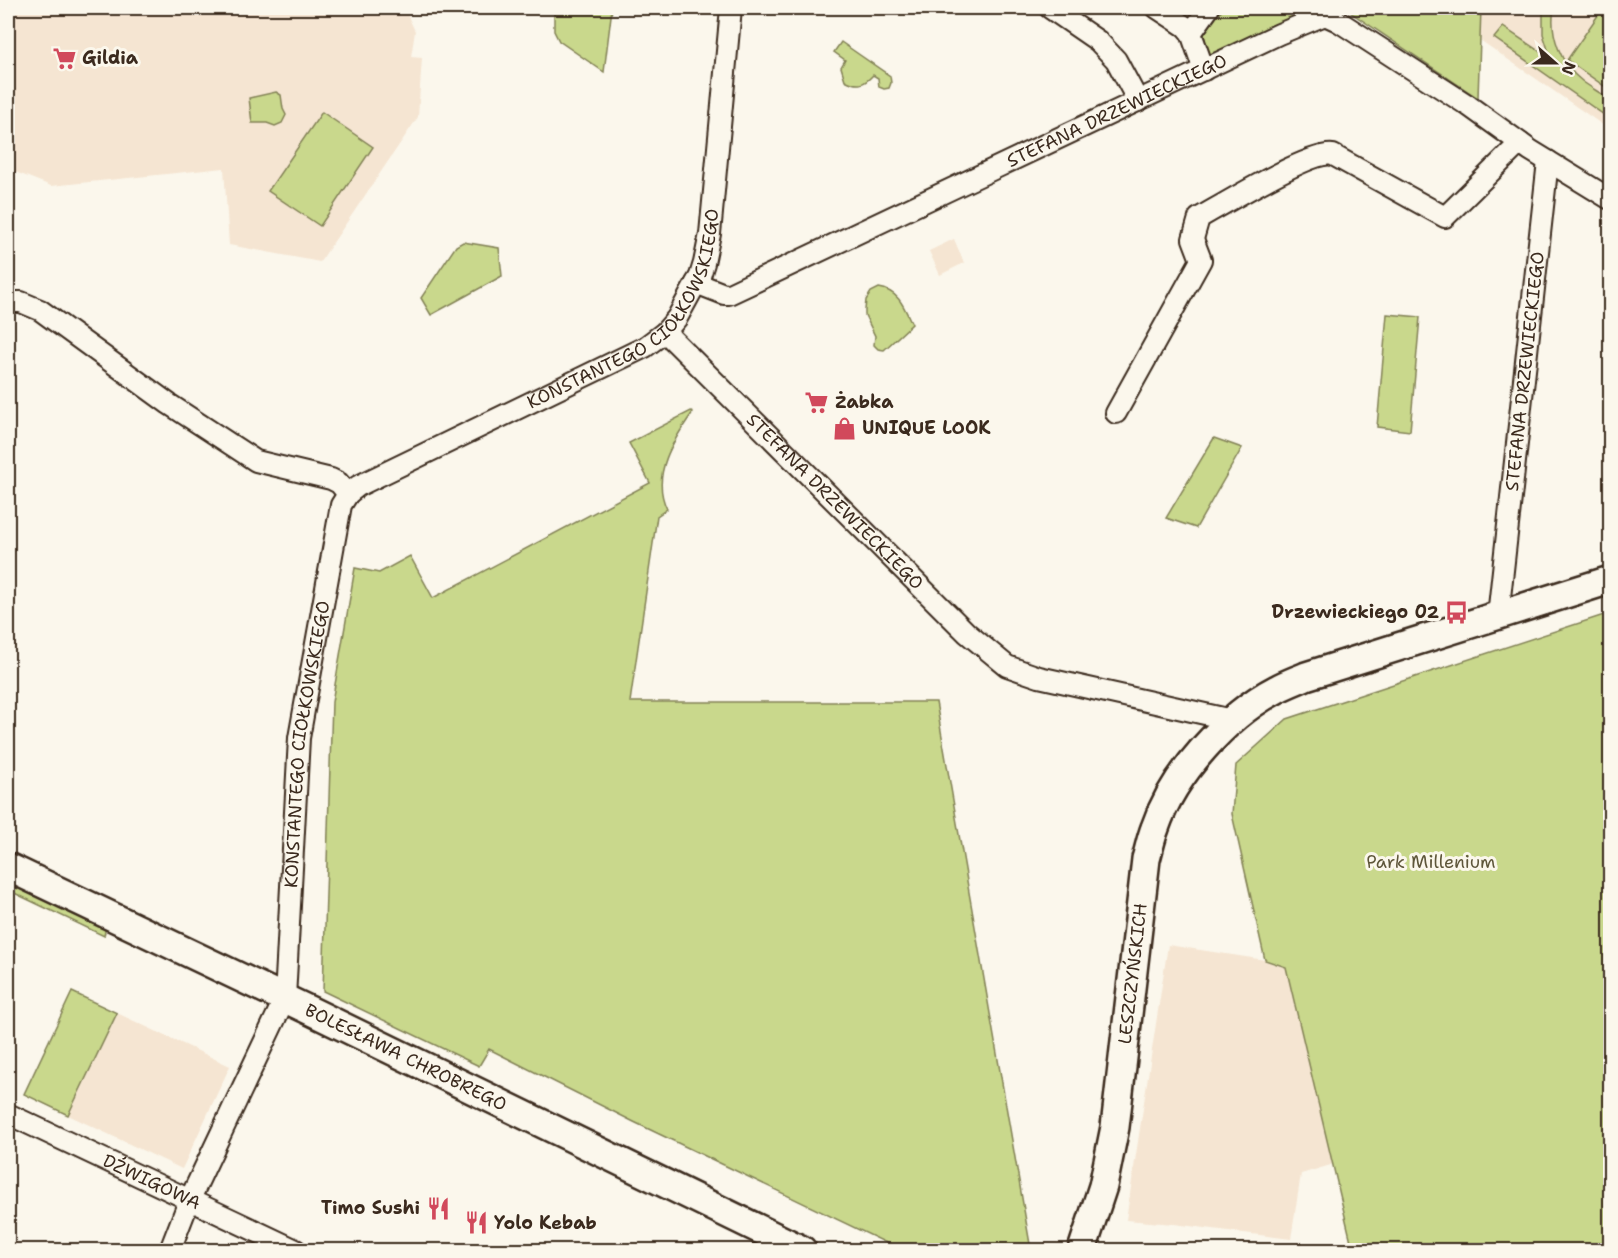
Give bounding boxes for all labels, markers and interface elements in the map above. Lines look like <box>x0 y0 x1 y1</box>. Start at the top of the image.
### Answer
north arrow <box>1525 33 1585 93</box>
supermarket icon: Gildia <box>51 45 77 71</box>
place label: Gildia <box>82 46 139 70</box>
street label: STEFANA DRZEWIECKIEGO <box>1003 48 1231 173</box>
text: N <box>1556 59 1581 78</box>
street label: KONSTANTEGO CIOŁKOWSKIEGO <box>523 208 724 414</box>
street label: STEFANA DRZEWIECKIEGO <box>1500 250 1550 492</box>
supermarket icon: Żabka <box>804 389 830 415</box>
place label: Żabka <box>835 390 894 414</box>
street label: STEFANA DRZEWIECKIEGO <box>741 408 929 595</box>
shop icon: UNIQUE LOOK <box>831 415 857 441</box>
place label: UNIQUE LOOK <box>862 416 991 440</box>
street label: KONSTANTEGO CIOŁKOWSKIEGO <box>279 599 336 889</box>
bus stop icon: Drzewieckiego 02 <box>1444 599 1470 625</box>
place label: Drzewieckiego 02 <box>1272 600 1439 624</box>
park label: Park Millenium <box>1366 850 1496 874</box>
street label: LESZCZYŃSKICH <box>1113 902 1153 1045</box>
street label: BOLESŁAWA CHROBREGO <box>301 998 511 1116</box>
street label: DŹWIGOWA <box>99 1149 205 1215</box>
restaurant icon: Timo Sushi <box>425 1195 451 1221</box>
place label: Timo Sushi <box>321 1196 420 1220</box>
restaurant icon: Yolo Kebab <box>463 1210 489 1236</box>
place label: Yolo Kebab <box>494 1211 597 1235</box>

